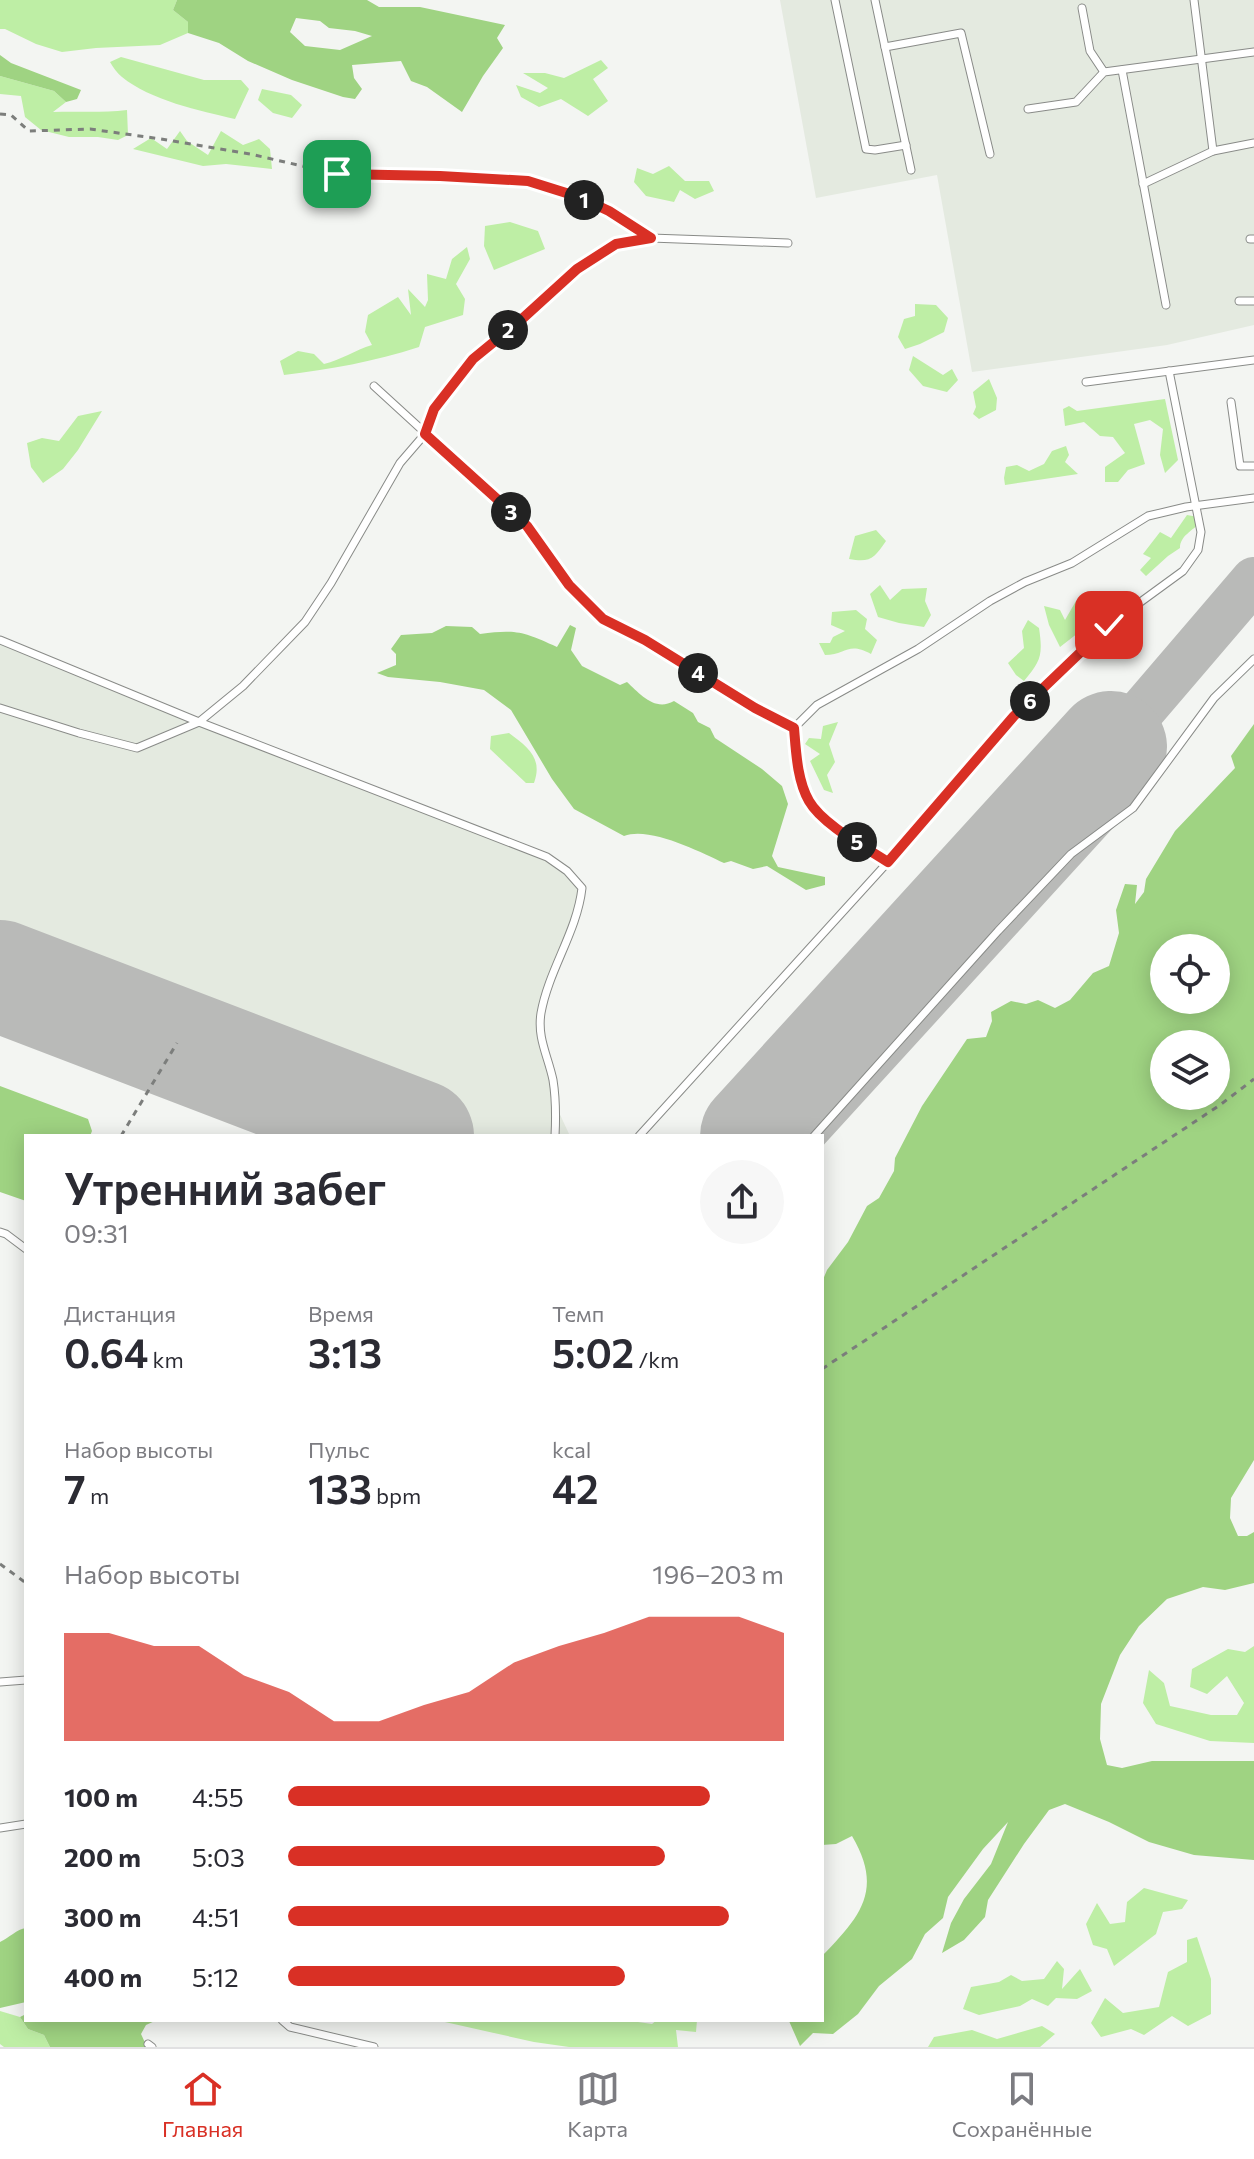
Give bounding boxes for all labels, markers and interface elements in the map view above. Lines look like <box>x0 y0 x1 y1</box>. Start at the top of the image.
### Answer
pin <box>303 140 371 208</box>
icon: arrive <box>315 152 359 196</box>
pin: 1 <box>564 180 604 220</box>
text: 1 <box>579 186 589 213</box>
pin: 2 <box>488 310 528 350</box>
text: 2 <box>502 316 514 343</box>
pin: 3 <box>491 492 531 532</box>
text: 3 <box>505 498 517 525</box>
pin <box>1075 591 1143 659</box>
icon: check <box>1087 603 1131 647</box>
pin: 4 <box>678 653 718 693</box>
text: 4 <box>691 659 705 686</box>
pin: 6 <box>1010 681 1050 721</box>
text: 6 <box>1023 687 1037 714</box>
pin: 5 <box>837 822 877 862</box>
text: 5 <box>851 828 863 855</box>
map controls <box>1150 934 1230 1110</box>
button: locate <box>1150 934 1230 1014</box>
button: layers <box>1150 1030 1230 1110</box>
text: Утренний забег <box>64 1160 386 1214</box>
button: share <box>700 1160 784 1244</box>
text: 09:31 <box>64 1217 129 1248</box>
text: Дистанция <box>64 1300 176 1327</box>
text: Время <box>308 1300 374 1327</box>
text: Темп <box>552 1300 604 1327</box>
text: 0.64 <box>64 1327 148 1376</box>
text: 3:13 <box>308 1327 382 1376</box>
text: 5:02 <box>552 1327 634 1376</box>
text: km <box>148 1346 184 1373</box>
text: /km <box>634 1346 679 1373</box>
text: Набор высоты <box>64 1436 213 1463</box>
text: Пульс <box>308 1436 370 1463</box>
text: kcal <box>552 1436 591 1463</box>
text: 7 <box>64 1463 86 1512</box>
text: 133 <box>308 1463 372 1512</box>
text: 42 <box>552 1463 599 1512</box>
text: m <box>86 1482 109 1509</box>
text: bpm <box>372 1482 421 1509</box>
text: Набор высоты <box>64 1558 240 1589</box>
text: 196–203 m <box>652 1558 784 1589</box>
text: 100 m <box>64 1781 138 1812</box>
text: 4:55 <box>192 1781 244 1812</box>
text: 200 m <box>64 1841 141 1872</box>
text: 5:03 <box>192 1841 245 1872</box>
text: 300 m <box>64 1901 141 1932</box>
text: 4:51 <box>192 1901 240 1932</box>
text: 400 m <box>64 1961 142 1992</box>
text: 5:12 <box>192 1961 239 1992</box>
tab: Главная <box>162 2067 243 2142</box>
tab: Карта <box>567 2067 628 2142</box>
tab: Сохранённые <box>952 2067 1092 2142</box>

